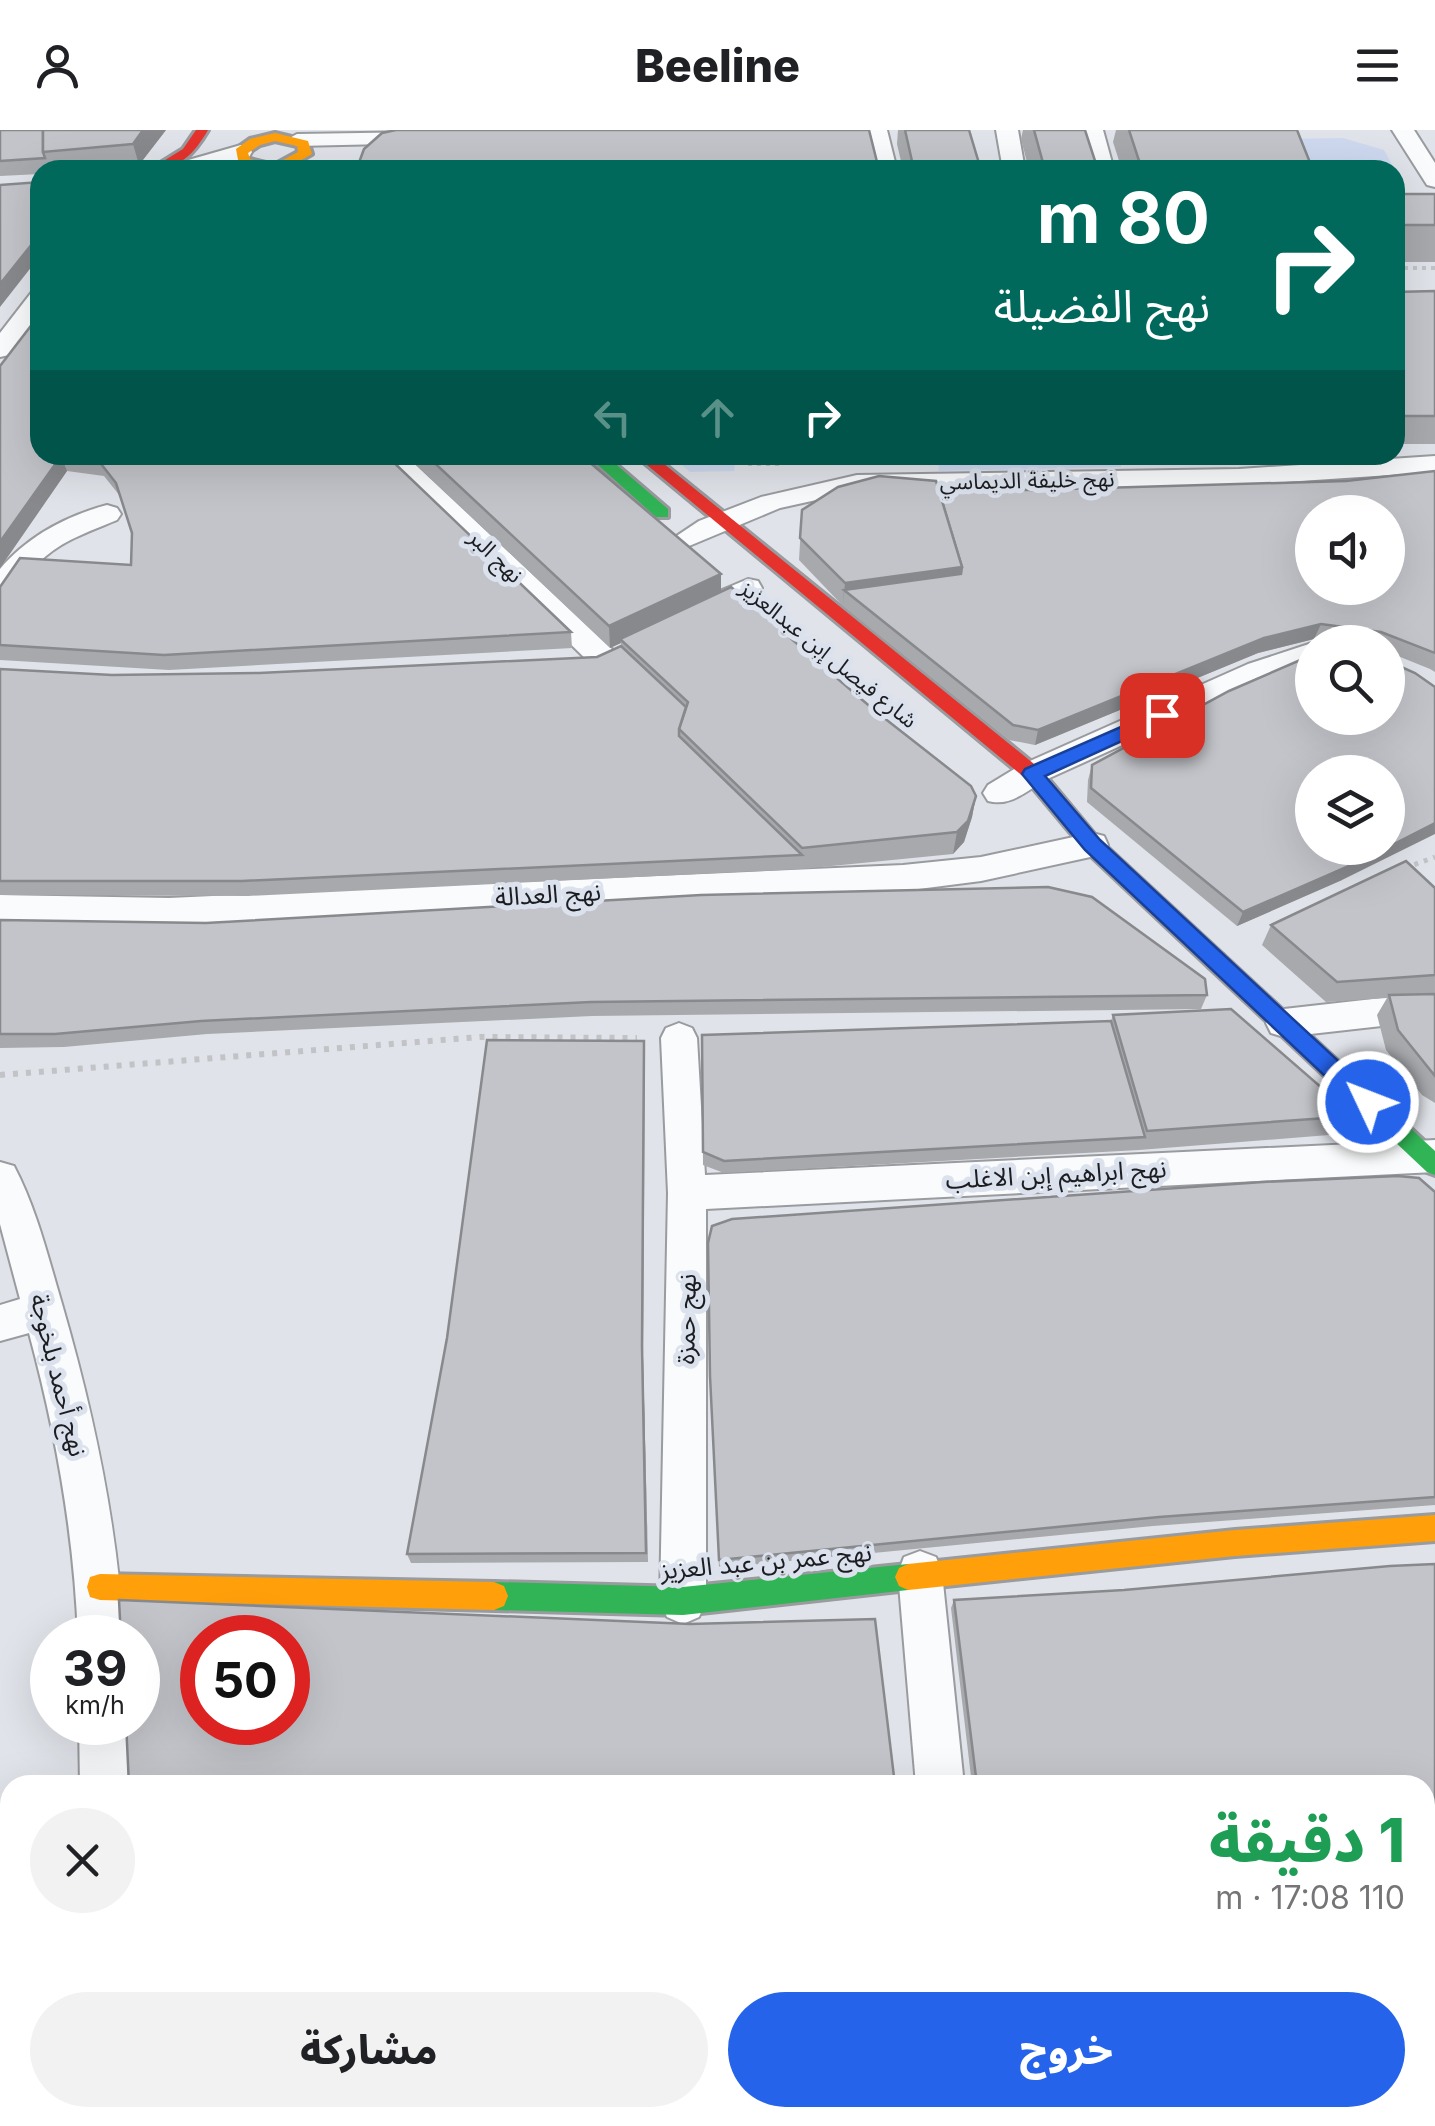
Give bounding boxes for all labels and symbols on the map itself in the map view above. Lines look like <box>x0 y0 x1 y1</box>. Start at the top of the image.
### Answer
street label: نهج خليفة الديماسي <box>939 465 1115 499</box>
street label: نهج البر <box>460 523 528 591</box>
street label: شارع فيصل إبن عبدالعزيز <box>732 574 923 736</box>
pin <box>1120 673 1205 758</box>
street label: نهج العدالة <box>494 876 602 916</box>
position arrow <box>1316 1050 1420 1154</box>
street label: نهج ابراهيم إبن الاغلب <box>945 1153 1167 1200</box>
street label: نهج حمزة <box>670 1273 706 1365</box>
street label: نهج أحمد بلخوجة <box>20 1290 94 1461</box>
street label: نهج عمر بن عبد العزيز <box>658 1537 873 1589</box>
speed limit sign: 50 <box>180 1615 310 1745</box>

